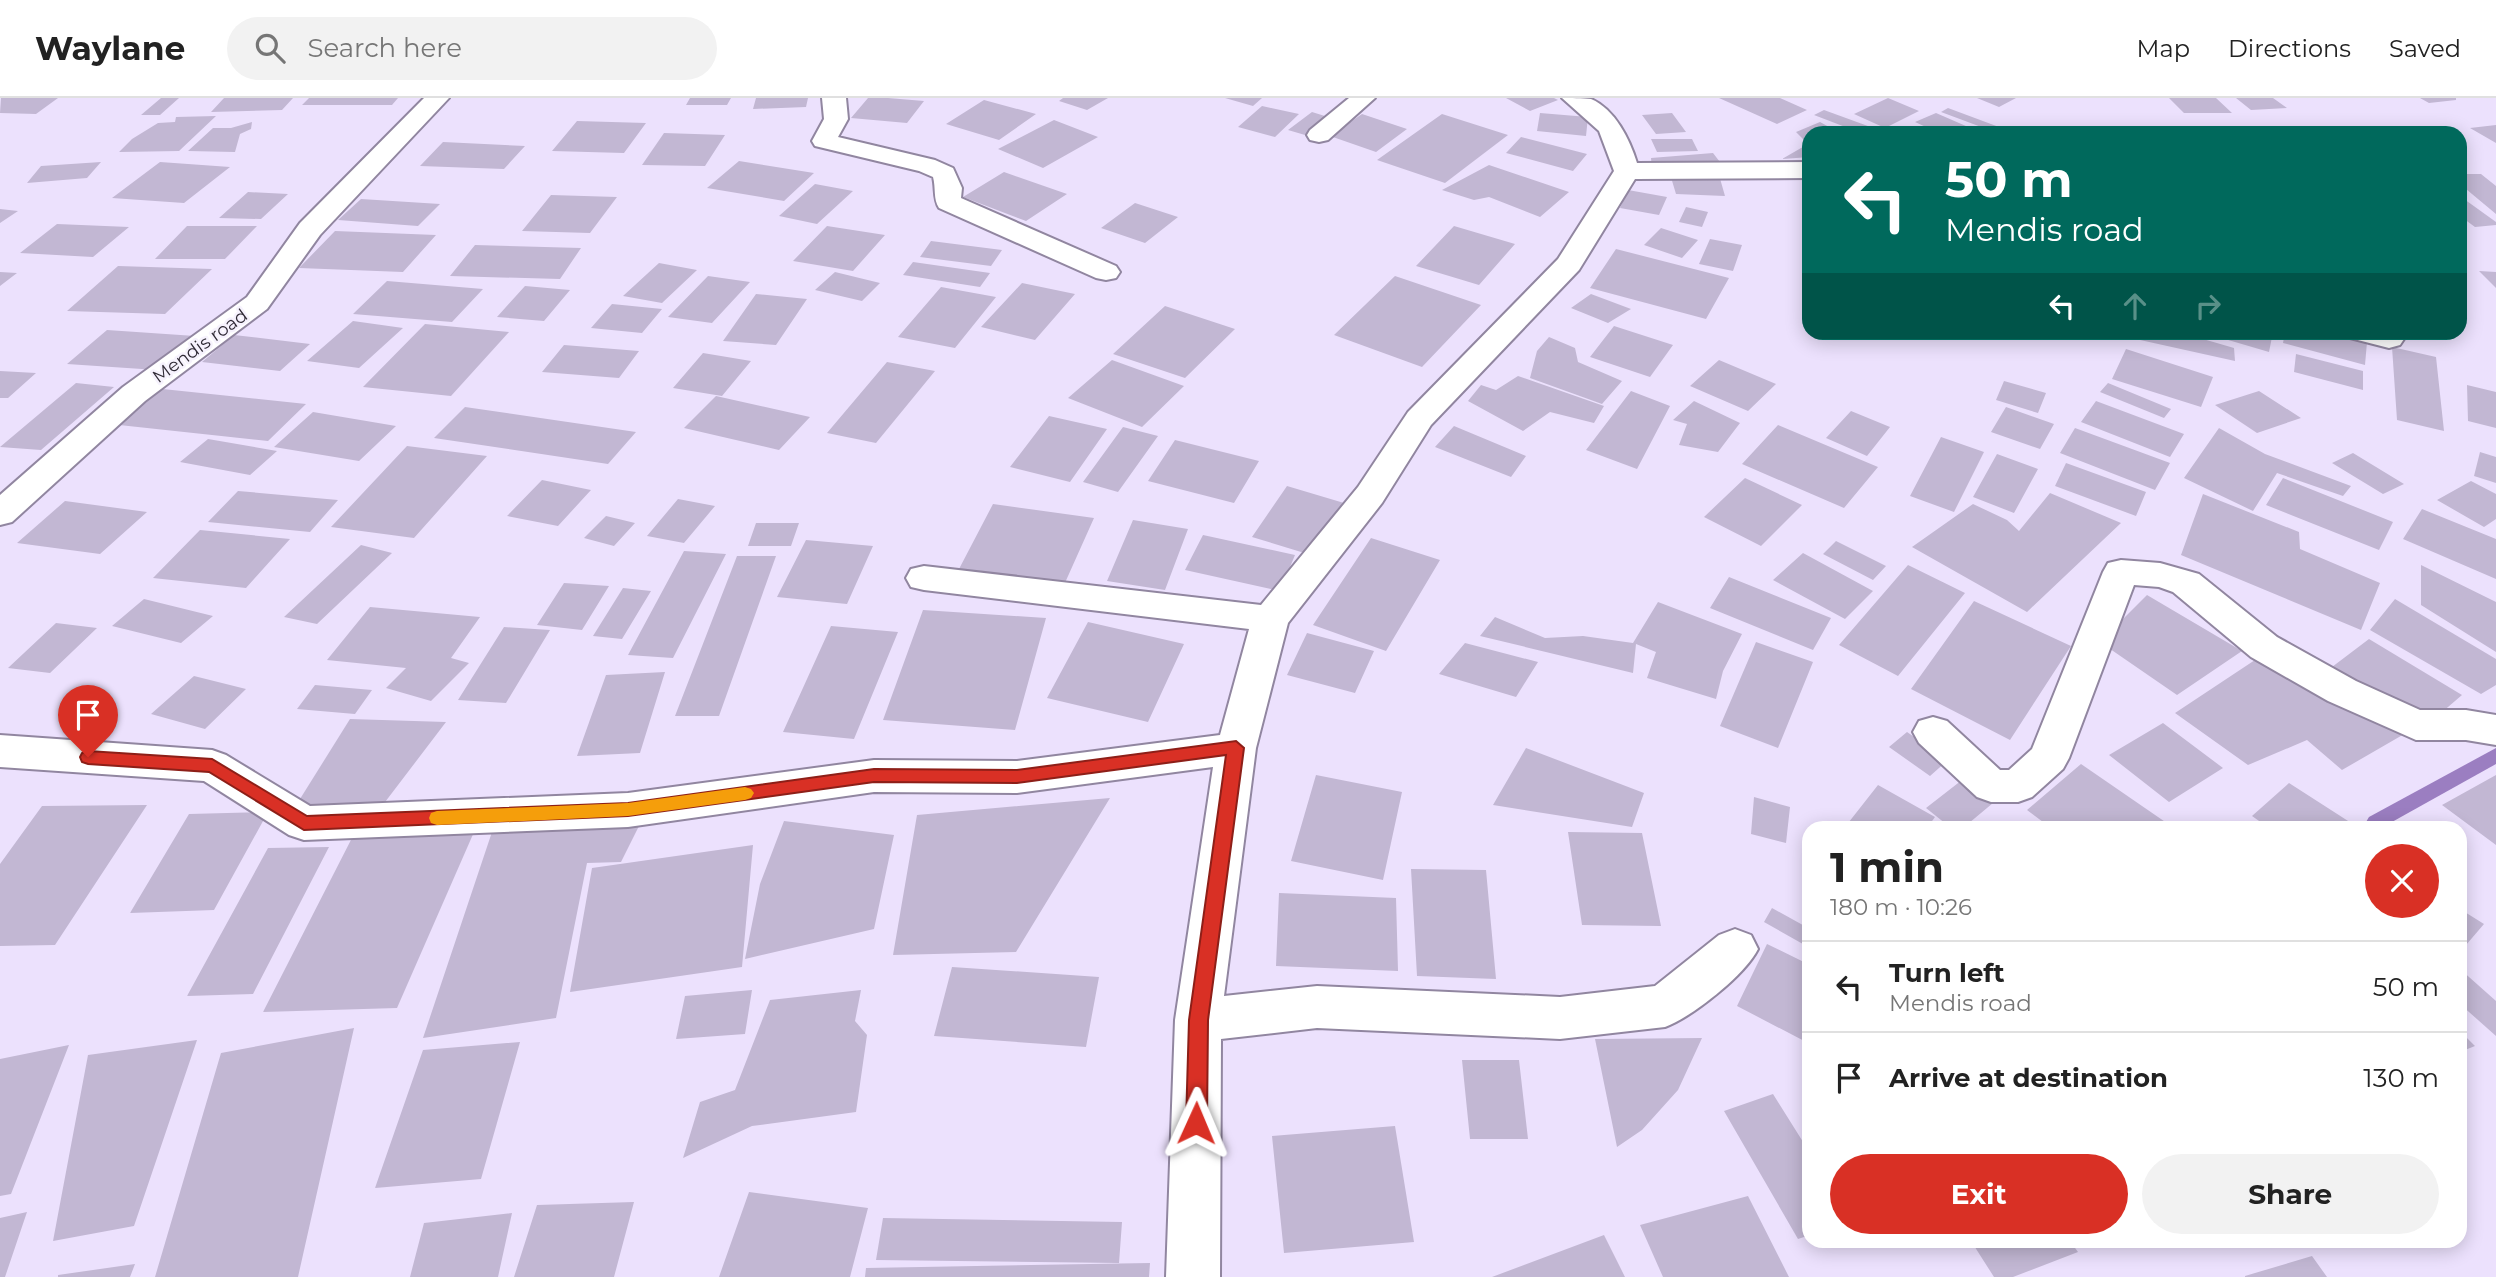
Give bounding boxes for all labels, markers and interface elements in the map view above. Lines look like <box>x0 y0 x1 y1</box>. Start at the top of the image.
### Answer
search box <box>227 17 717 80</box>
text: Waylane <box>35 28 185 68</box>
icon: search <box>251 29 289 67</box>
text: Search here <box>307 32 462 64</box>
text: Map <box>2137 34 2190 63</box>
text: Directions <box>2228 34 2351 63</box>
text: Saved <box>2389 34 2461 63</box>
text: 50 m <box>1945 150 2073 209</box>
icon: left <box>1830 154 1921 245</box>
text: Mendis road <box>1945 210 2144 249</box>
icon: left <box>2043 287 2081 325</box>
icon: ahead <box>2116 287 2154 325</box>
icon: right <box>2189 287 2227 325</box>
street label: Mendis road <box>148 304 252 388</box>
pin <box>58 685 118 757</box>
icon: arrive <box>69 696 107 734</box>
text: 1 min <box>1830 841 1944 893</box>
button: close <box>2365 844 2439 918</box>
text: 180 m · 10:26 <box>1830 893 1972 921</box>
text: Turn left <box>1889 957 2005 989</box>
icon: left <box>1830 968 1868 1006</box>
text: 50 m <box>2373 971 2439 1003</box>
text: Mendis road <box>1889 989 2032 1017</box>
icon: arrive <box>1830 1059 1868 1097</box>
text: Arrive at destination <box>1889 1062 2168 1094</box>
text: 130 m <box>2363 1062 2439 1094</box>
position arrow <box>1159 1086 1233 1160</box>
button: Exit <box>1830 1154 2128 1234</box>
button: Share <box>2142 1154 2439 1234</box>

